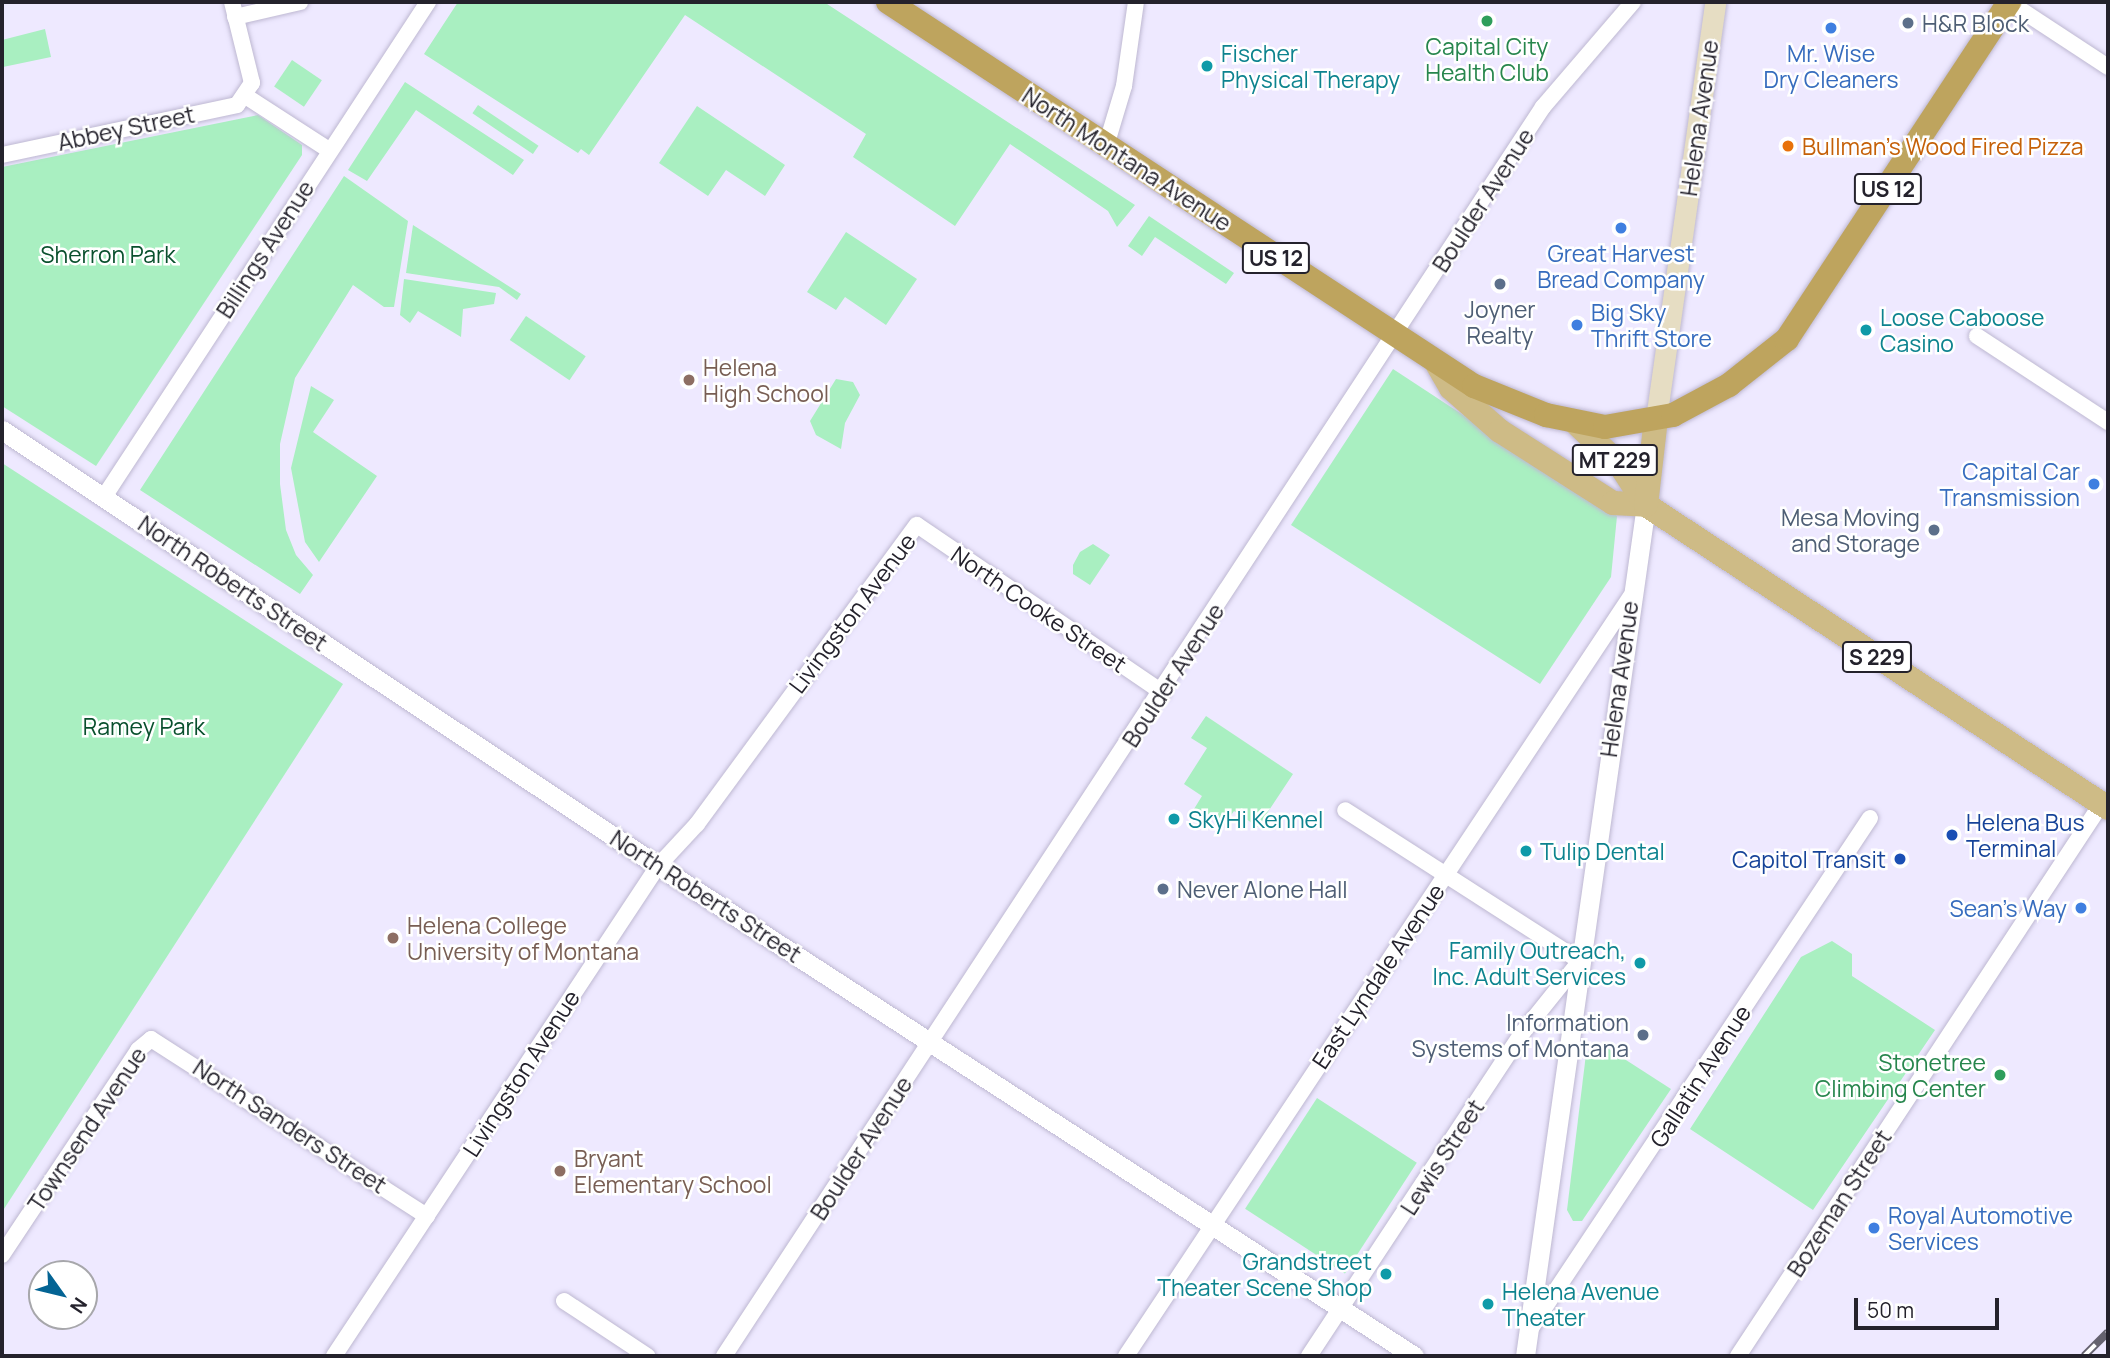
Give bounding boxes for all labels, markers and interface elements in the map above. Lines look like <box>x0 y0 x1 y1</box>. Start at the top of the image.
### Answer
place label: H&R Block <box>1922 9 2029 37</box>
marker: Capital City Health Club <box>1479 13 1495 29</box>
marker: H&R Block <box>1900 15 1916 31</box>
marker: Mr. Wise Dry Cleaners <box>1823 20 1839 36</box>
place label: Capital City Health Club <box>1425 32 1549 86</box>
street label: Helena Avenue <box>1674 38 1724 198</box>
place label: Fischer Physical Therapy <box>1221 39 1400 93</box>
place label: Mr. Wise Dry Cleaners <box>1763 39 1899 93</box>
marker: Fischer Physical Therapy <box>1199 58 1215 74</box>
street label: North Montana Avenue <box>1017 81 1237 237</box>
street label: Abbey Street <box>55 100 197 156</box>
street label: Boulder Avenue <box>1426 123 1540 277</box>
place label: Bullman's Wood Fired Pizza <box>1802 132 2083 160</box>
marker: Bullman's Wood Fired Pizza <box>1780 138 1796 154</box>
road number: US 12 <box>1853 172 1923 206</box>
street label: Billings Avenue <box>210 175 320 323</box>
marker: Great Harvest Bread Company <box>1613 220 1629 236</box>
place label: Great Harvest Bread Company <box>1537 239 1705 293</box>
park label: Sherron Park <box>40 240 176 268</box>
road number: US 12 <box>1241 240 1311 276</box>
marker: Joyner Realty <box>1492 276 1508 292</box>
place label: Joyner Realty <box>1464 295 1536 349</box>
place label: Big Sky Thrift Store <box>1591 298 1712 352</box>
place label: Loose Caboose Casino <box>1880 303 2044 357</box>
marker: Big Sky Thrift Store <box>1569 317 1585 333</box>
marker: Loose Caboose Casino <box>1858 322 1874 338</box>
place label: Helena High School <box>703 353 829 407</box>
marker: Helena High School <box>681 372 697 388</box>
road number: MT 229 <box>1571 442 1659 477</box>
place label: Capital Car Transmission <box>1939 457 2080 511</box>
marker: Capital Car Transmission <box>2086 476 2102 492</box>
place label: Mesa Moving and Storage <box>1781 503 1920 557</box>
street label: North Roberts Street <box>133 509 333 657</box>
marker: Mesa Moving and Storage <box>1926 522 1942 538</box>
street label: Livingston Avenue <box>783 528 921 698</box>
street label: North Cooke Street <box>946 540 1132 678</box>
street label: Boulder Avenue <box>1116 598 1230 752</box>
street label: Helena Avenue <box>1594 599 1644 759</box>
road number: S 229 <box>1840 640 1914 674</box>
park label: Ramey Park <box>83 712 205 740</box>
place label: SkyHi Kennel <box>1188 805 1323 833</box>
place label: Helena Bus Terminal <box>1966 808 2085 862</box>
marker: SkyHi Kennel <box>1166 811 1182 827</box>
street label: North Roberts Street <box>605 824 807 968</box>
marker: Helena Bus Terminal <box>1944 827 1960 843</box>
place label: Tulip Dental <box>1540 837 1665 865</box>
marker: Tulip Dental <box>1518 843 1534 859</box>
place label: Capitol Transit <box>1732 845 1886 873</box>
marker: Capitol Transit <box>1892 851 1908 867</box>
place label: Never Alone Hall <box>1177 875 1348 903</box>
street label: East Lyndale Avenue <box>1306 878 1450 1074</box>
marker: Never Alone Hall <box>1155 881 1171 897</box>
place label: Sean's Way <box>1950 894 2067 922</box>
marker: Sean's Way <box>2073 900 2089 916</box>
place label: Helena College University of Montana <box>407 911 639 965</box>
marker: Helena College University of Montana <box>385 930 401 946</box>
place label: Family Outreach, Inc. Adult Services <box>1432 936 1626 990</box>
marker: Family Outreach, Inc. Adult Services <box>1632 955 1648 971</box>
street label: Livingston Avenue <box>457 985 585 1161</box>
street label: Gallatin Avenue <box>1644 1000 1756 1152</box>
place label: Information Systems of Montana <box>1411 1008 1629 1062</box>
marker: Information Systems of Montana <box>1635 1027 1651 1043</box>
street label: Townsend Avenue <box>22 1042 152 1216</box>
place label: Stonetree Climbing Center <box>1815 1048 1986 1102</box>
street label: North Sanders Street <box>188 1053 392 1199</box>
marker: Stonetree Climbing Center <box>1992 1067 2008 1083</box>
street label: Boulder Avenue <box>804 1071 918 1225</box>
street label: Lewis Street <box>1394 1094 1490 1220</box>
street label: Bozeman Street <box>1781 1124 1897 1282</box>
place label: Bryant Elementary School <box>574 1144 772 1198</box>
marker: Bryant Elementary School <box>552 1163 568 1179</box>
place label: Royal Automotive Services <box>1888 1201 2073 1255</box>
marker: Royal Automotive Services <box>1866 1220 1882 1236</box>
place label: Grandstreet Theater Scene Shop <box>1157 1247 1372 1301</box>
north arrow <box>28 1260 98 1330</box>
marker: Grandstreet Theater Scene Shop <box>1378 1266 1394 1282</box>
place label: Helena Avenue Theater <box>1502 1277 1659 1331</box>
scale bar <box>1858 1284 2003 1328</box>
text: N <box>64 1293 93 1319</box>
marker: Helena Avenue Theater <box>1480 1296 1496 1312</box>
text: 50 m <box>1867 1296 1914 1324</box>

